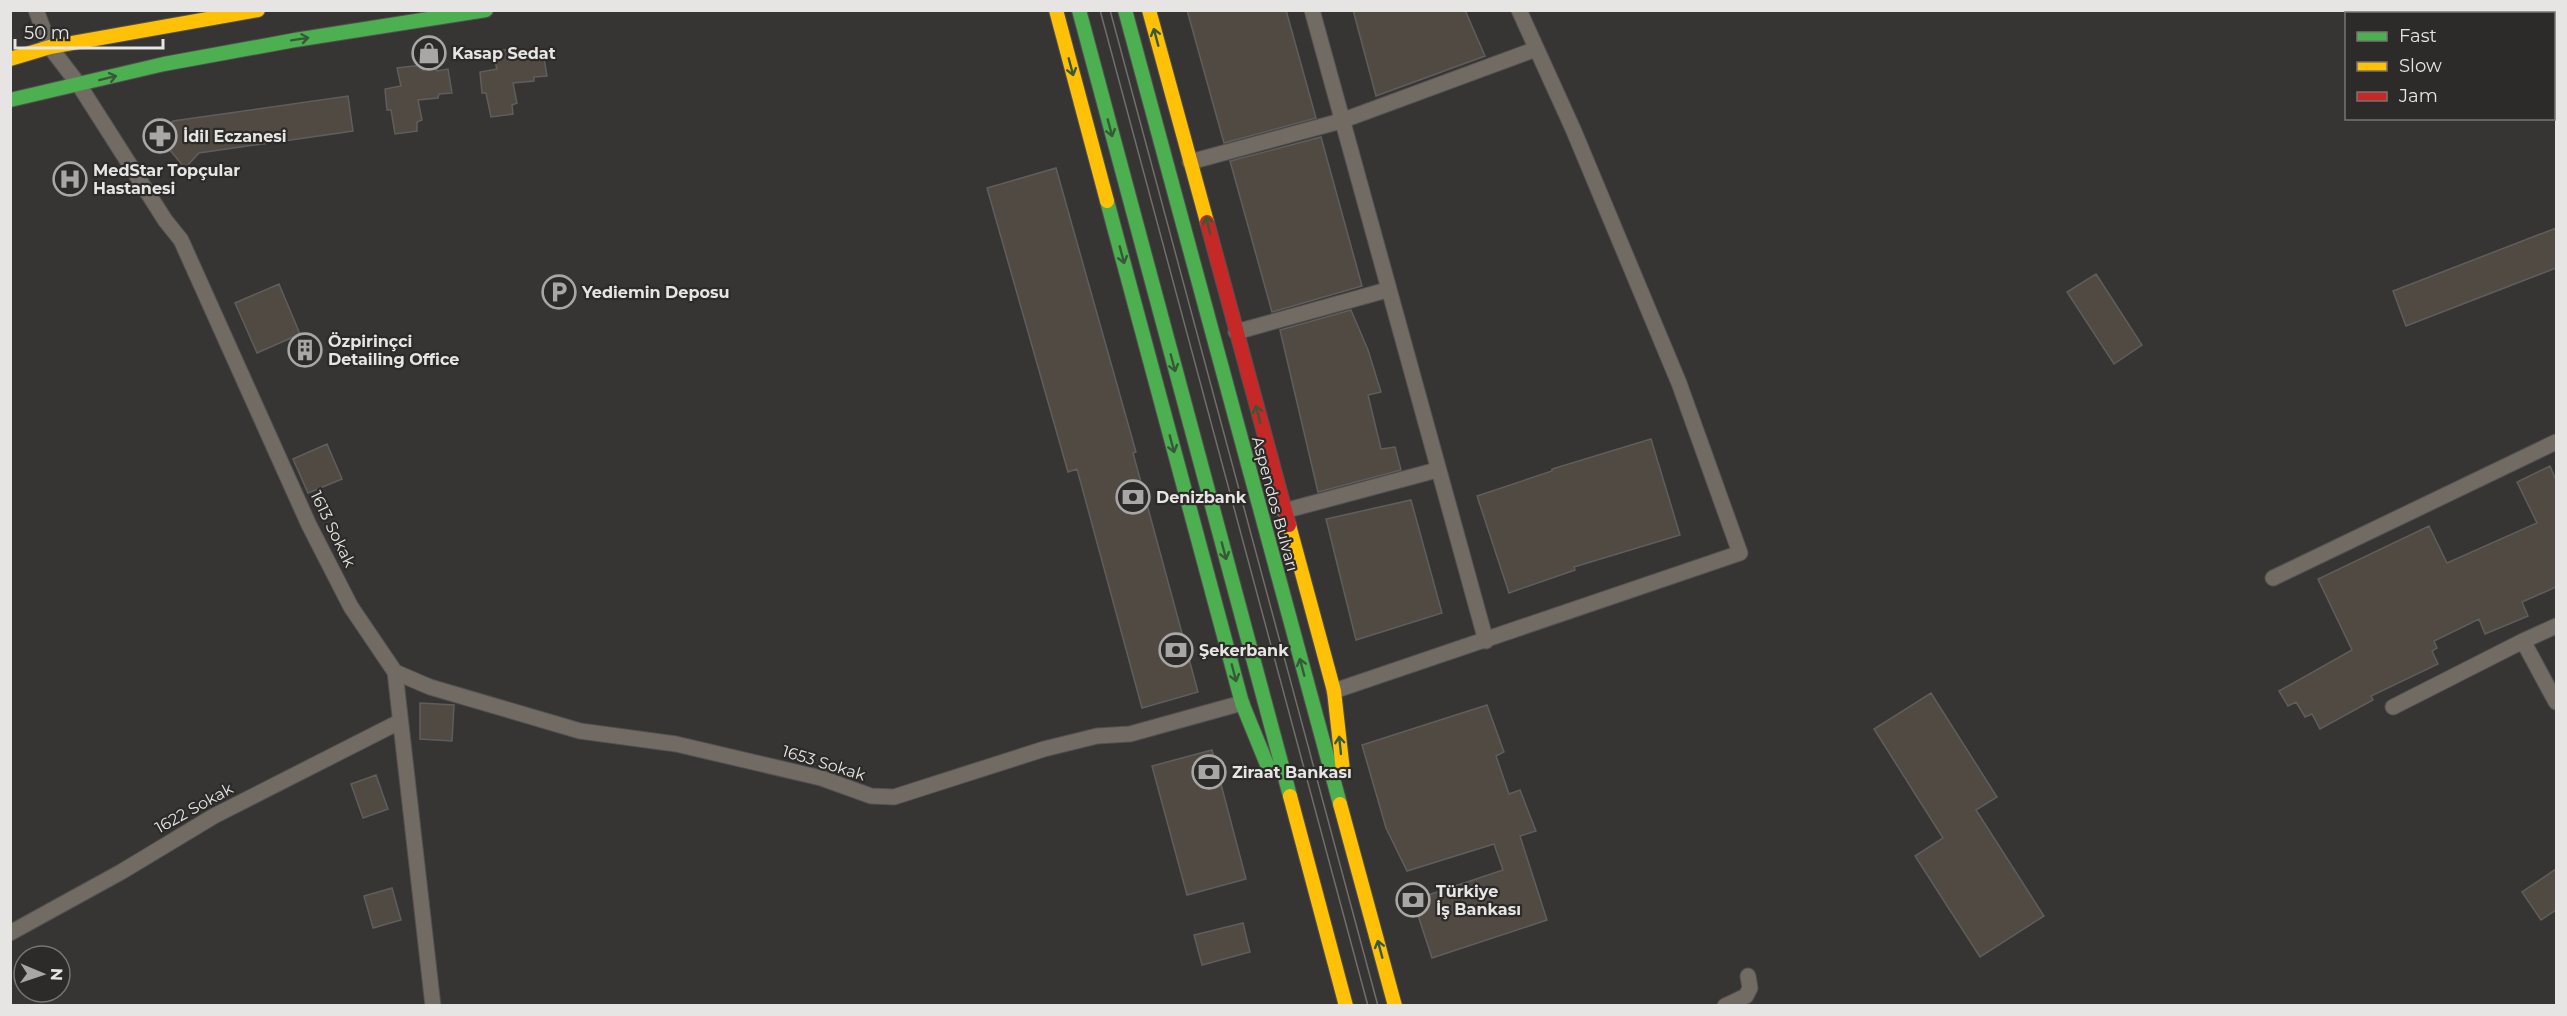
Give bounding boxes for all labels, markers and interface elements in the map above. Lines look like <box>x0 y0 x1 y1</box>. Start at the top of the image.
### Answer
scale bar <box>15 12 164 50</box>
legend <box>2345 12 2555 120</box>
text: 50 m <box>24 22 70 44</box>
text: Fast <box>2399 25 2437 47</box>
one-way arrow <box>1150 28 1162 47</box>
one-way arrow <box>289 33 309 44</box>
shop icon: Kasap Sedat <box>411 35 447 71</box>
place label: Kasap Sedat <box>452 44 556 63</box>
text: Slow <box>2399 55 2442 77</box>
one-way arrow <box>1066 57 1078 76</box>
one-way arrow <box>99 71 118 83</box>
text: Jam <box>2398 85 2438 107</box>
pharmacy icon: İdil Eczanesi <box>142 118 178 154</box>
one-way arrow <box>1105 118 1117 137</box>
place label: İdil Eczanesi <box>183 127 287 146</box>
hospital icon: MedStar Topçular Hastanesi <box>52 161 88 197</box>
place label: MedStar Topçular Hastanesi <box>93 161 240 198</box>
one-way arrow <box>1201 216 1213 235</box>
one-way arrow <box>1117 246 1128 265</box>
parking icon: Yediemin Deposu <box>541 274 577 310</box>
place label: Yediemin Deposu <box>581 283 729 302</box>
building icon: Özpirinçci Detailing Office <box>287 332 323 368</box>
place label: Özpirinçci Detailing Office <box>328 332 459 369</box>
one-way arrow <box>1167 353 1179 372</box>
one-way arrow <box>1252 404 1263 423</box>
one-way arrow <box>1167 434 1178 453</box>
street label: Aspendos Bulvarı <box>1248 434 1302 574</box>
bank icon: Denizbank <box>1115 479 1151 515</box>
street label: 1613 Sokak <box>306 488 360 571</box>
place label: Denizbank <box>1156 488 1247 507</box>
one-way arrow <box>1218 541 1230 560</box>
bank icon: Şekerbank <box>1158 632 1194 668</box>
place label: Şekerbank <box>1199 641 1289 660</box>
one-way arrow <box>1296 658 1307 677</box>
one-way arrow <box>1229 663 1240 682</box>
one-way arrow <box>1334 736 1345 755</box>
street label: 1653 Sokak <box>780 741 868 785</box>
bank icon: Ziraat Bankası <box>1191 754 1227 790</box>
place label: Ziraat Bankası <box>1232 763 1352 782</box>
street label: 1622 Sokak <box>152 779 237 837</box>
bank icon: Türkiye İş Bankası <box>1395 882 1431 918</box>
place label: Türkiye İş Bankası <box>1436 882 1521 920</box>
one-way arrow <box>1373 940 1385 959</box>
north arrow <box>12 944 72 1004</box>
text: N <box>47 968 66 981</box>

